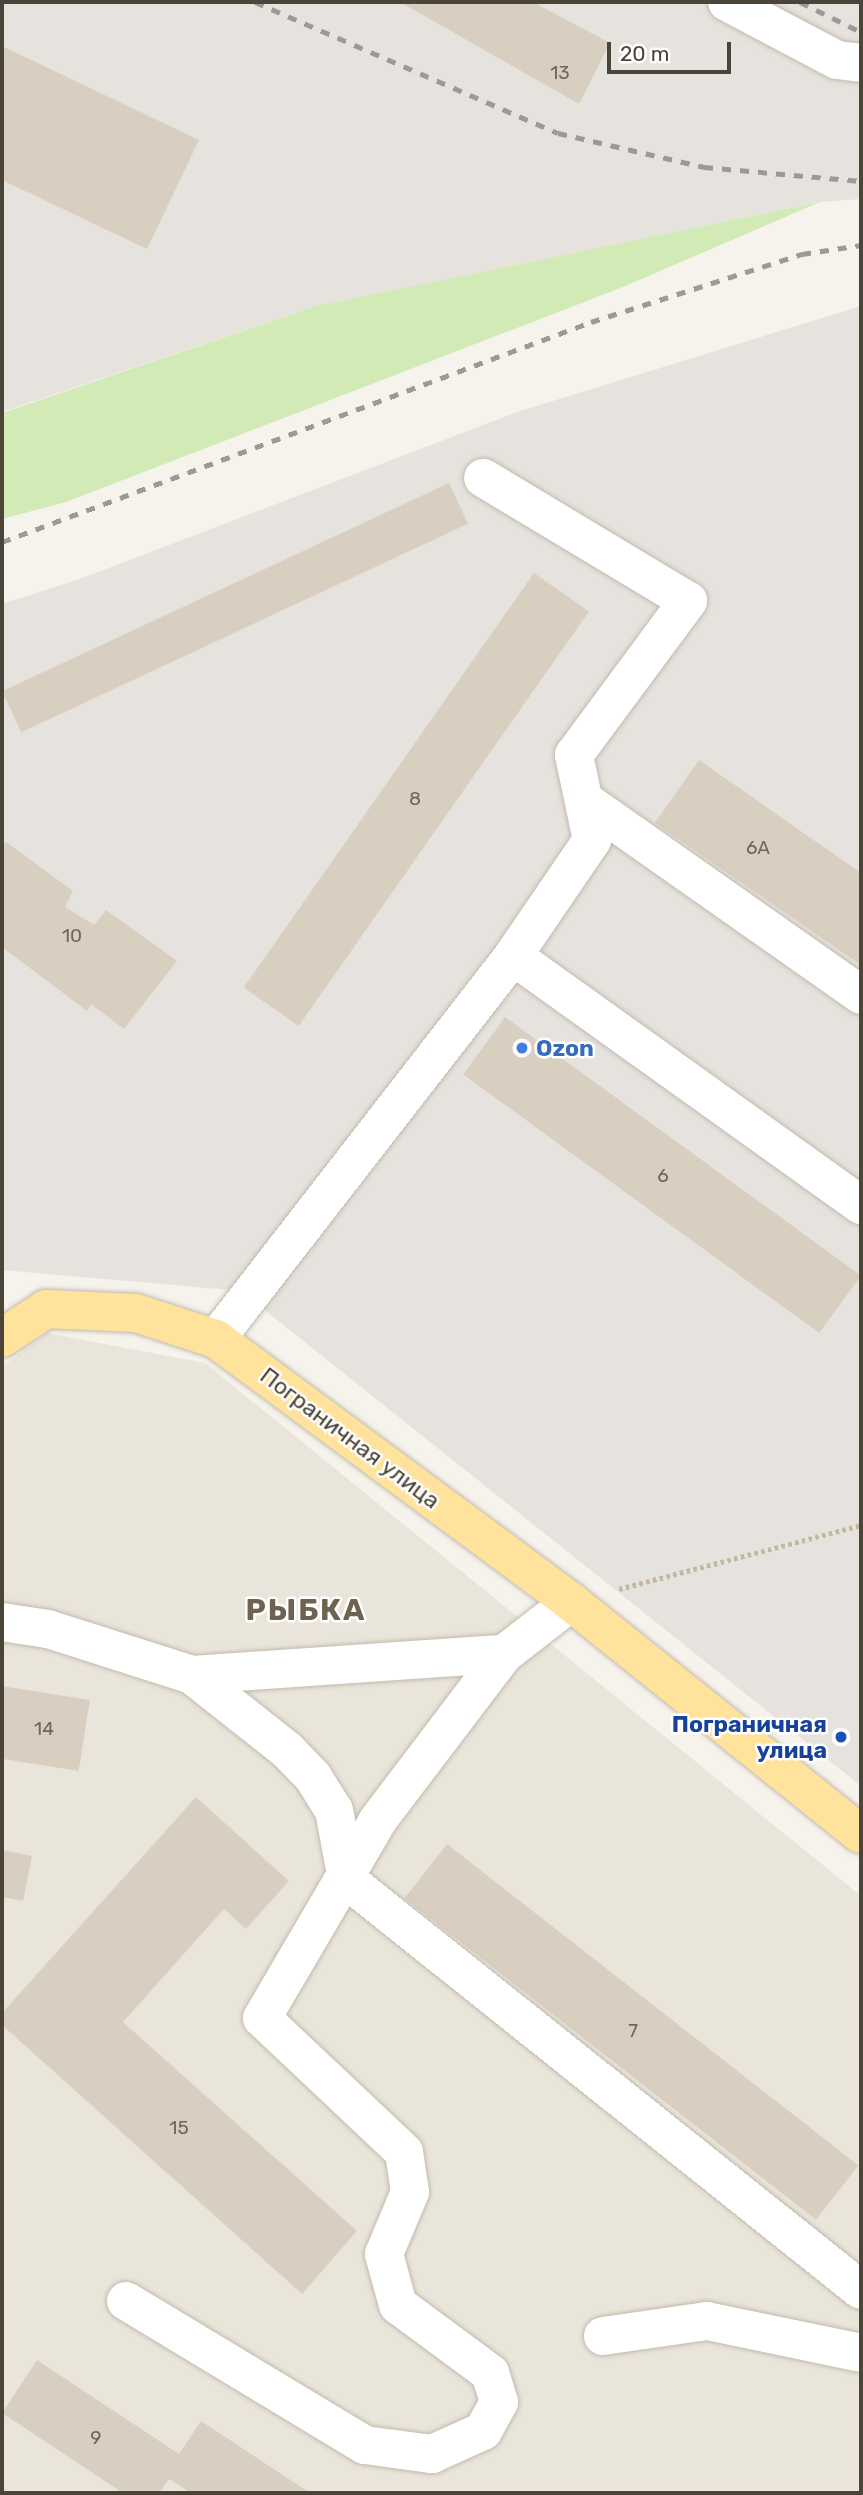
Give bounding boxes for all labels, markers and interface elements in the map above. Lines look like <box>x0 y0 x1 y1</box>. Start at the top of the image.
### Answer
scale bar <box>611 28 735 72</box>
text: 20 m <box>620 41 669 66</box>
house number: 13 <box>550 62 570 84</box>
house number: 8 <box>409 788 421 810</box>
house number: 6А <box>746 837 770 859</box>
house number: 10 <box>62 925 82 947</box>
place label: Ozon <box>536 1034 594 1062</box>
marker: Ozon <box>514 1040 530 1056</box>
house number: 6 <box>657 1165 669 1187</box>
street label: Пограничная улица <box>255 1361 445 1515</box>
district label: РЫБКА <box>246 1592 366 1628</box>
place label: Пограничная улица <box>672 1710 827 1764</box>
house number: 14 <box>34 1718 54 1740</box>
marker: Пограничная улица <box>833 1729 849 1745</box>
house number: 7 <box>628 2020 638 2042</box>
house number: 15 <box>169 2117 189 2139</box>
house number: 9 <box>90 2427 102 2449</box>

